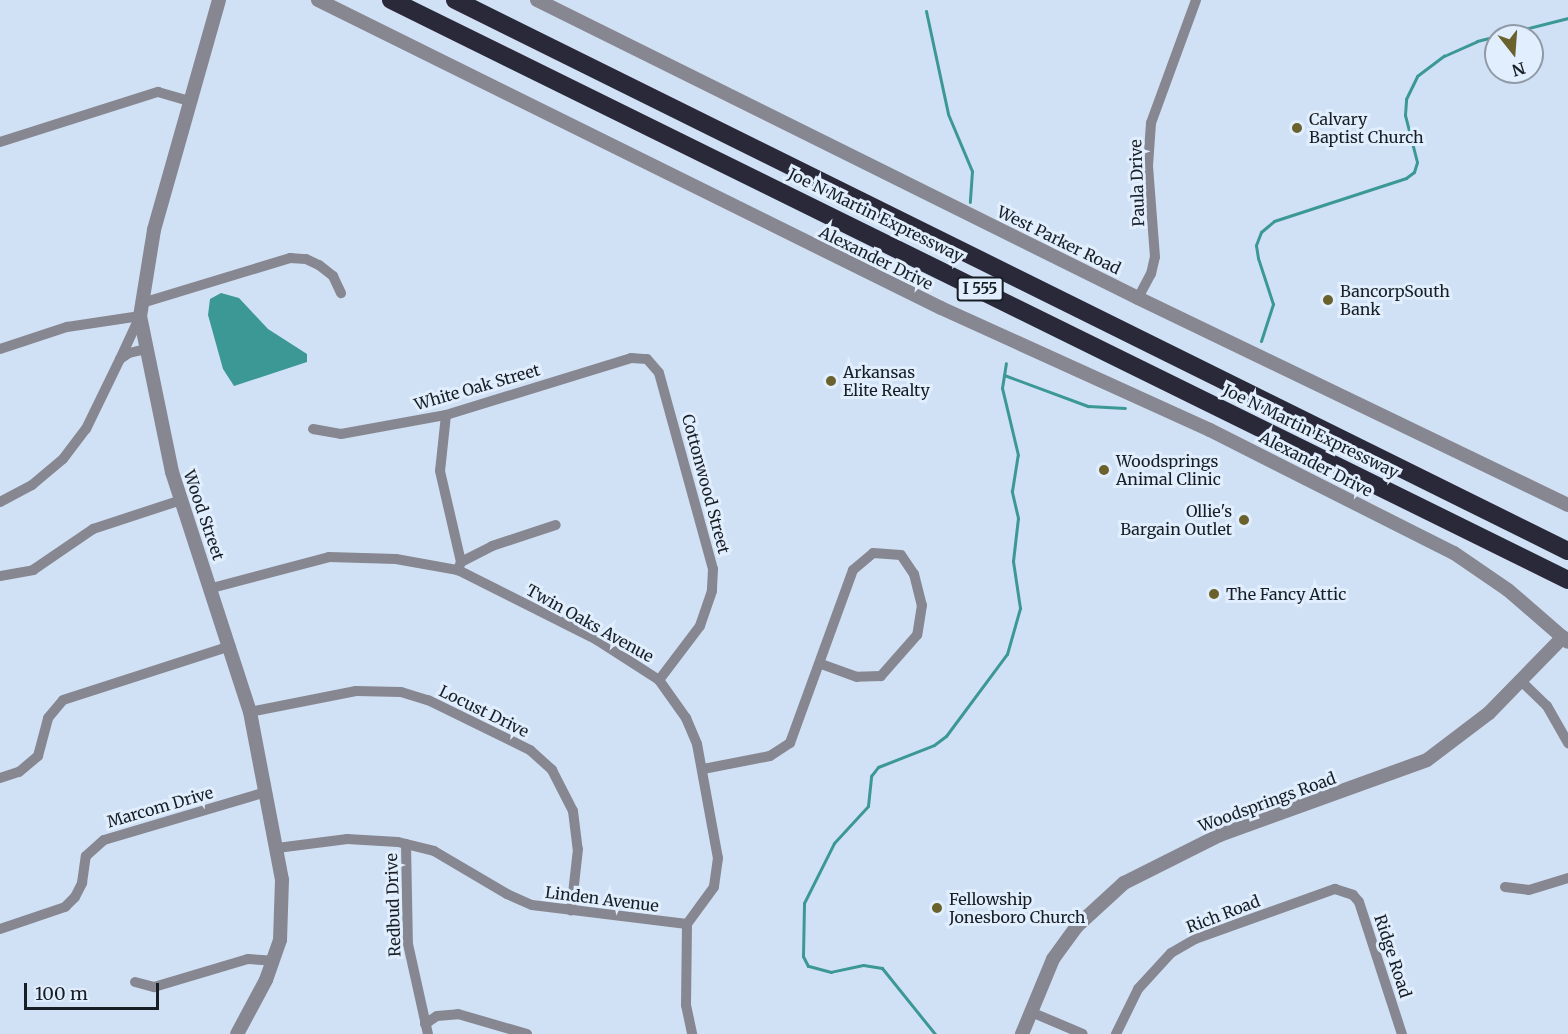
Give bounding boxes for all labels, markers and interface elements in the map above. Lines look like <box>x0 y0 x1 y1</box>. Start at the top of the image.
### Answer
north arrow <box>1484 24 1544 84</box>
text: N <box>1510 58 1528 81</box>
place label: Calvary Baptist Church <box>1309 109 1424 147</box>
marker: Calvary Baptist Church <box>1290 121 1304 135</box>
street label: Paula Drive <box>1126 139 1148 227</box>
street label: Joe N Martin Expressway <box>785 164 967 266</box>
street label: West Parker Road <box>994 202 1124 278</box>
street label: Alexander Drive <box>816 222 936 294</box>
road number: I 555 <box>956 277 1004 301</box>
place label: BancorpSouth Bank <box>1340 281 1450 319</box>
marker: BancorpSouth Bank <box>1321 293 1335 307</box>
street label: White Oak Street <box>412 360 542 414</box>
place label: Arkansas Elite Realty <box>843 362 930 400</box>
marker: Arkansas Elite Realty <box>824 374 838 388</box>
street label: Joe N Martin Expressway <box>1220 380 1402 482</box>
street label: Cottonwood Street <box>678 412 734 556</box>
street label: Alexander Drive <box>1256 427 1376 501</box>
place label: Woodsprings Animal Clinic <box>1116 451 1221 489</box>
marker: Woodsprings Animal Clinic <box>1097 463 1111 477</box>
street label: Wood Street <box>180 467 228 563</box>
place label: Ollie's Bargain Outlet <box>1120 501 1232 539</box>
marker: Ollie's Bargain Outlet <box>1237 513 1251 527</box>
street label: Twin Oaks Avenue <box>523 580 657 666</box>
place label: The Fancy Attic <box>1226 584 1346 604</box>
marker: The Fancy Attic <box>1207 587 1221 601</box>
street label: Locust Drive <box>436 681 532 741</box>
street label: Woodsprings Road <box>1196 768 1338 836</box>
street label: Marcom Drive <box>105 783 215 831</box>
street label: Redbud Drive <box>382 853 404 957</box>
street label: Linden Avenue <box>544 883 660 915</box>
place label: Fellowship Jonesboro Church <box>949 889 1085 927</box>
street label: Rich Road <box>1183 891 1263 937</box>
marker: Fellowship Jonesboro Church <box>930 901 944 915</box>
street label: Ridge Road <box>1371 912 1415 1000</box>
scale bar <box>27 971 162 1009</box>
text: 100 m <box>35 982 88 1005</box>

